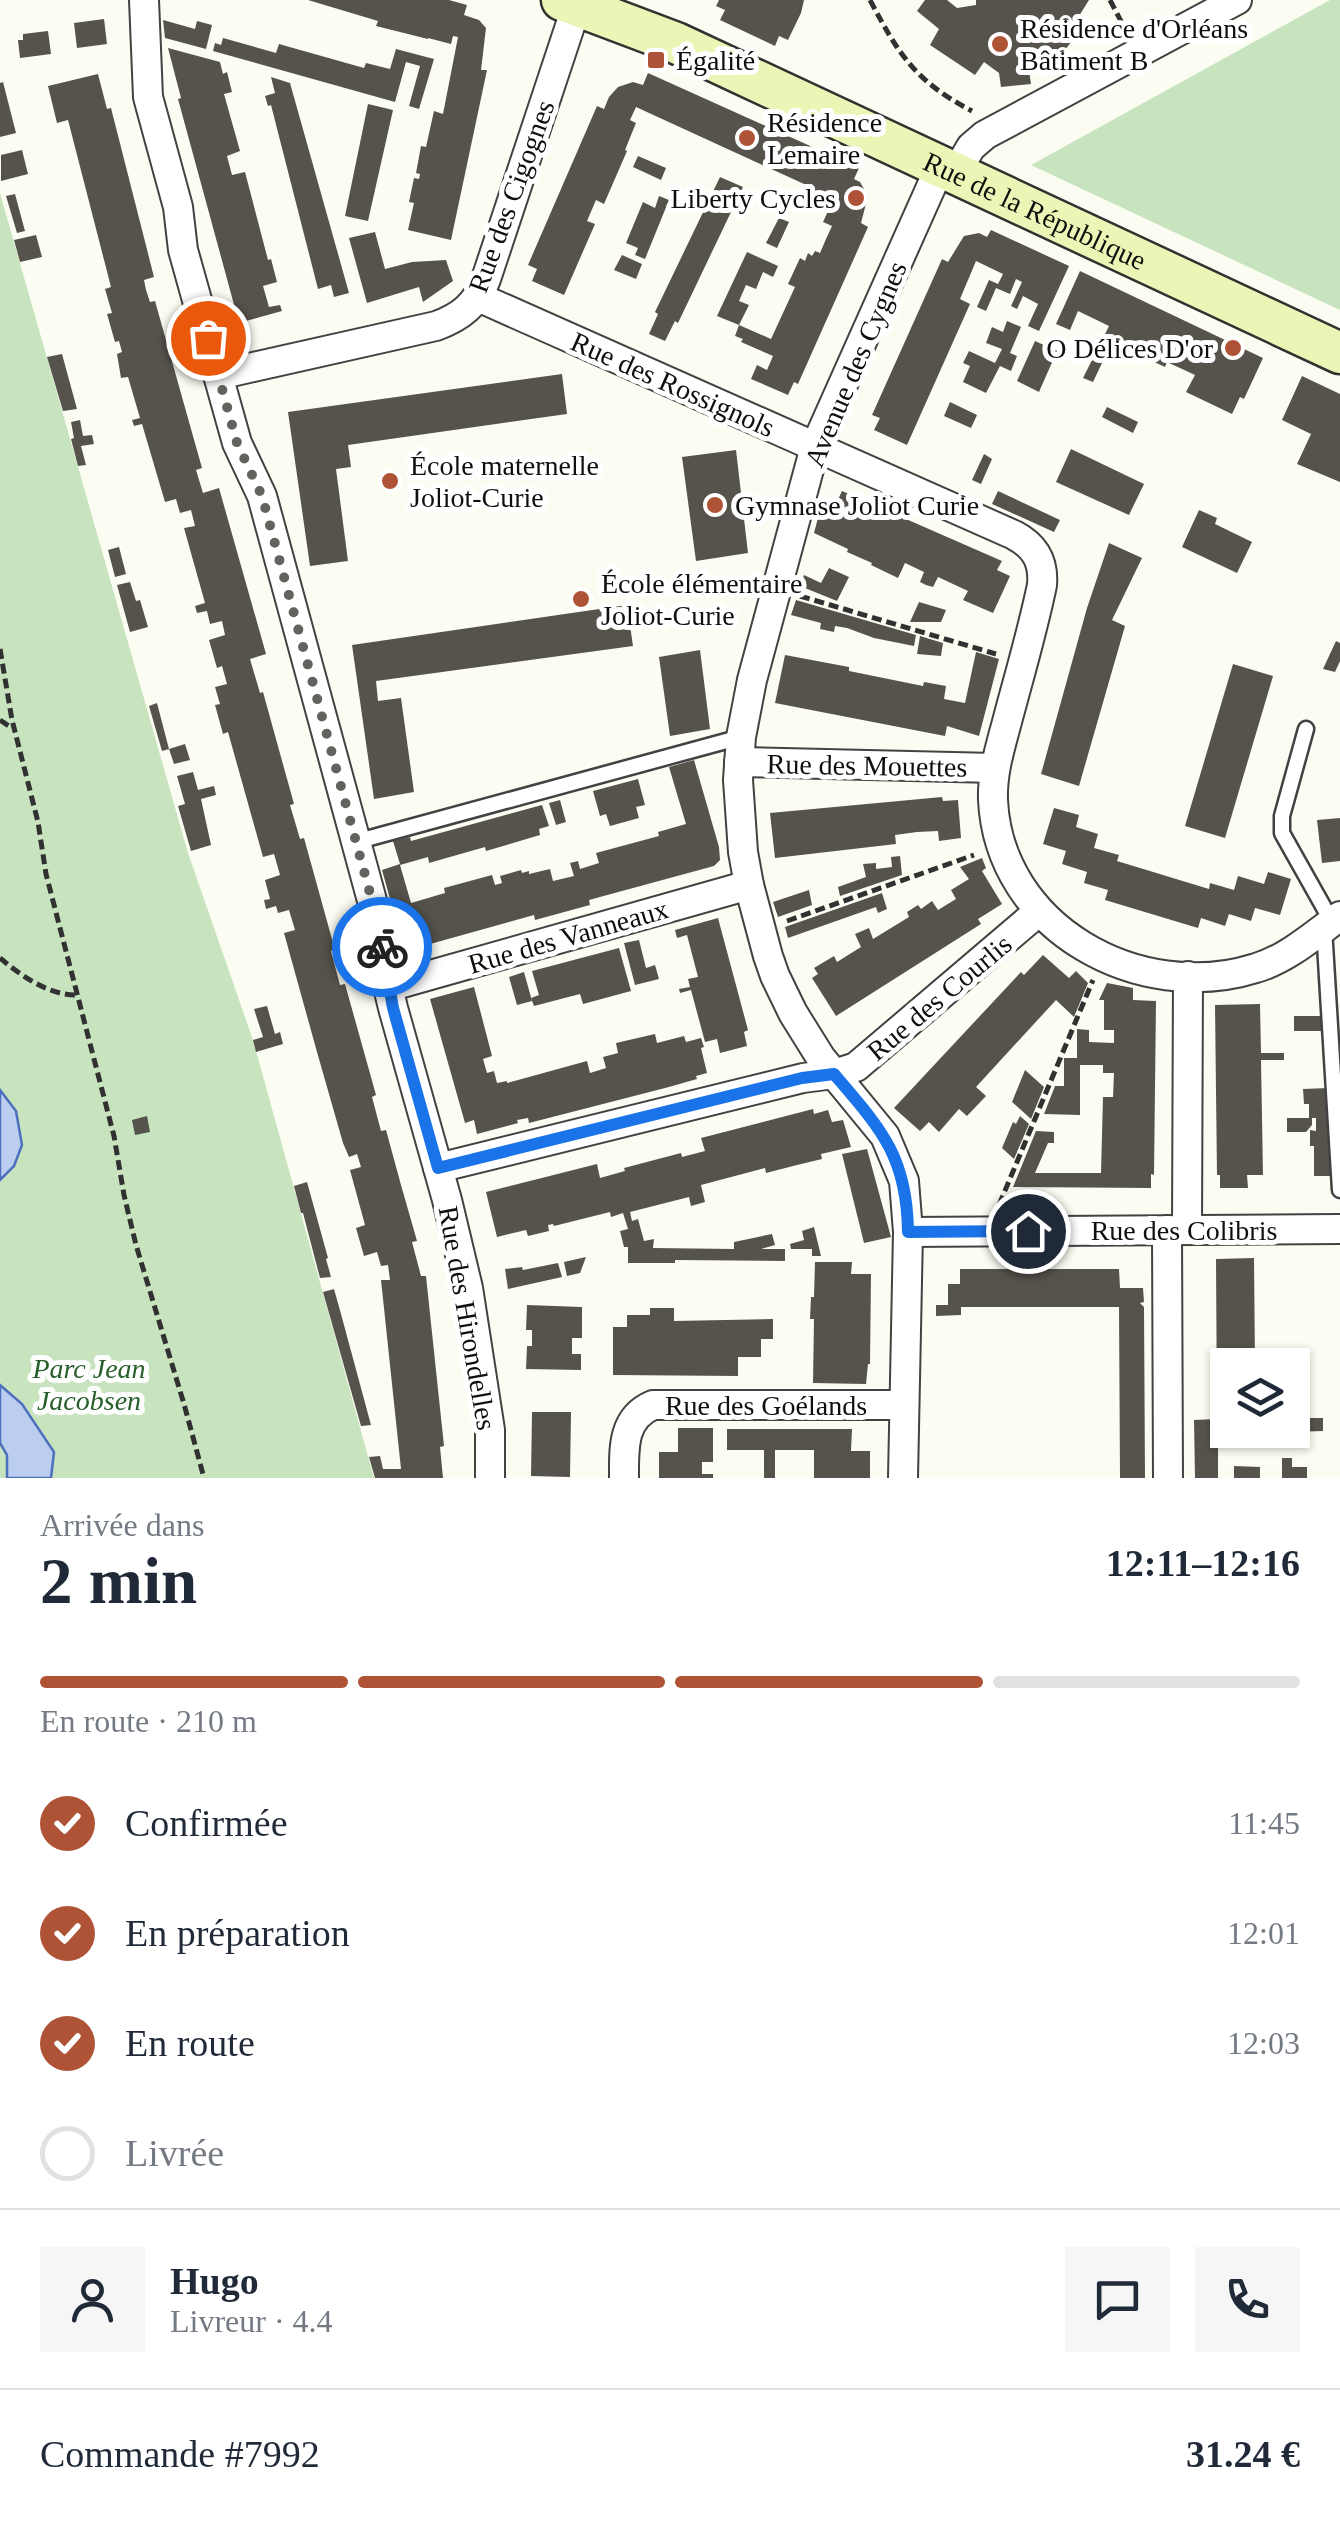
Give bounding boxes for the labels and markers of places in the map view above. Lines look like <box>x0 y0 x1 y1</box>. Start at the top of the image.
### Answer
place label: Résidence d'Orléans Bâtiment B <box>1020 13 1248 76</box>
marker: Résidence d'Orléans Bâtiment B <box>989 33 1011 55</box>
place label: Égalité <box>676 45 755 76</box>
marker: Égalité <box>645 49 667 71</box>
place label: Résidence Lemaire <box>767 107 882 170</box>
marker: Résidence Lemaire <box>736 127 758 149</box>
place label: Liberty Cycles <box>670 183 836 214</box>
marker: Liberty Cycles <box>845 187 867 209</box>
pin <box>166 296 251 381</box>
place label: O Délices D'or <box>1046 333 1214 364</box>
marker: O Délices D'or <box>1222 337 1244 359</box>
place label: École maternelle Joliot-Curie <box>410 450 599 513</box>
marker: École maternelle Joliot-Curie <box>379 470 401 492</box>
place label: Gymnase Joliot Curie <box>735 490 979 521</box>
marker: Gymnase Joliot Curie <box>704 494 726 516</box>
place label: École élémentaire Joliot-Curie <box>601 568 802 631</box>
marker: École élémentaire Joliot-Curie <box>570 588 592 610</box>
pin <box>986 1189 1071 1274</box>

